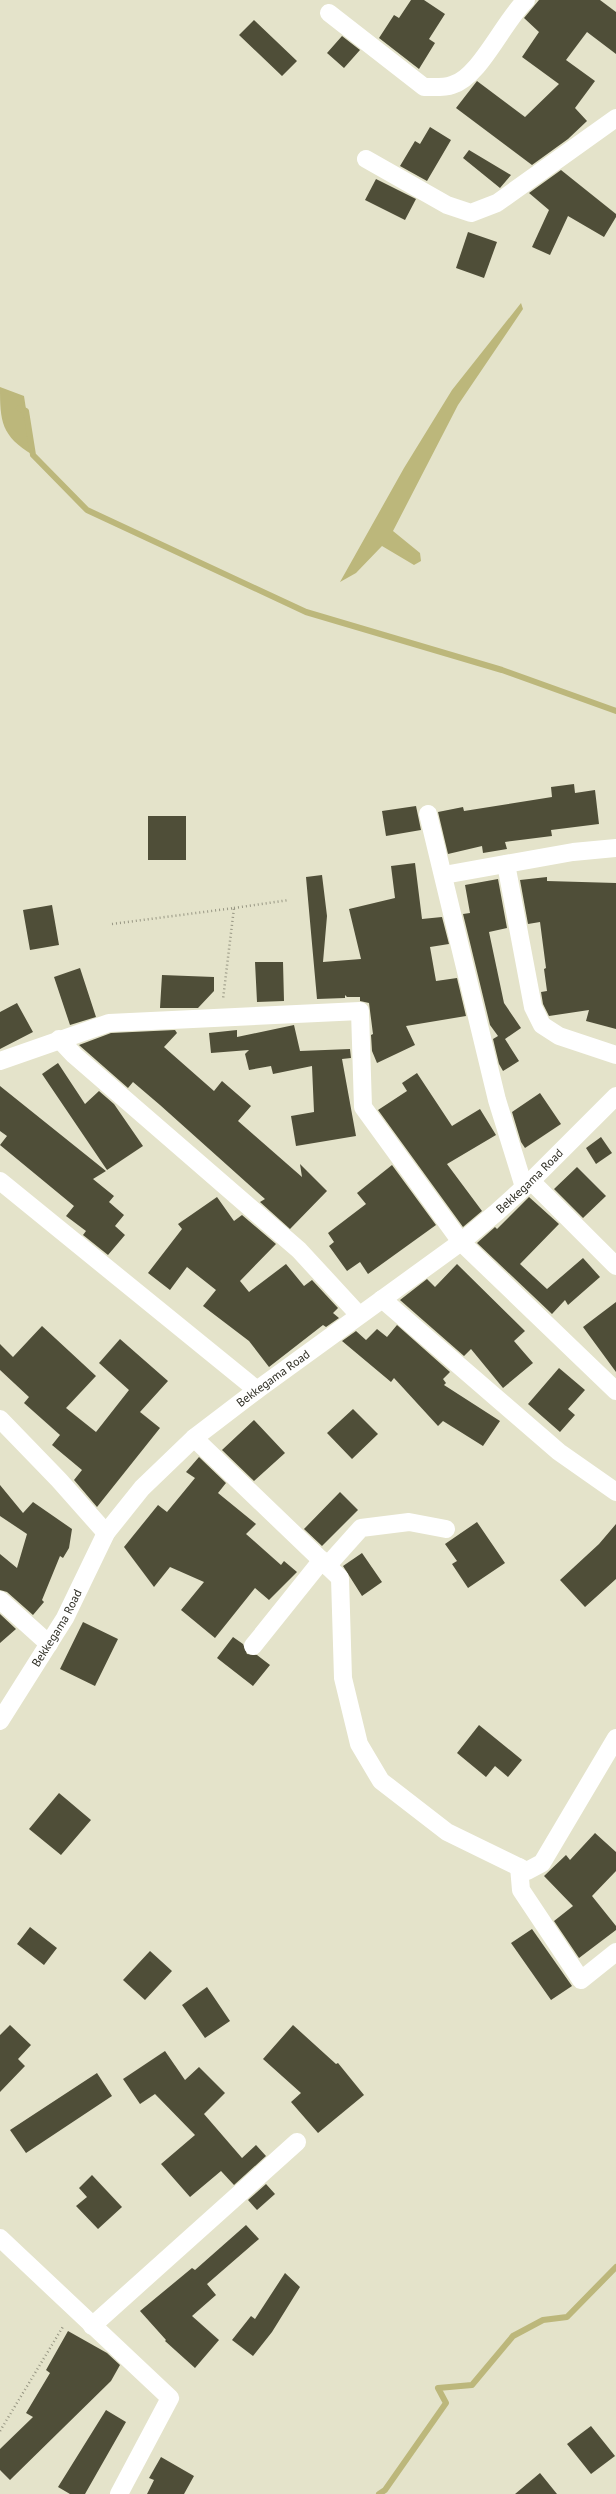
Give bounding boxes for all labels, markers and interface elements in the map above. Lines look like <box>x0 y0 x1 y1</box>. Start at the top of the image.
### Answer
street label: Bekkegama Road <box>493 1145 566 1216</box>
street label: Bekkegama Road <box>233 1346 312 1410</box>
street label: Bekkegama Road <box>28 1587 85 1669</box>

